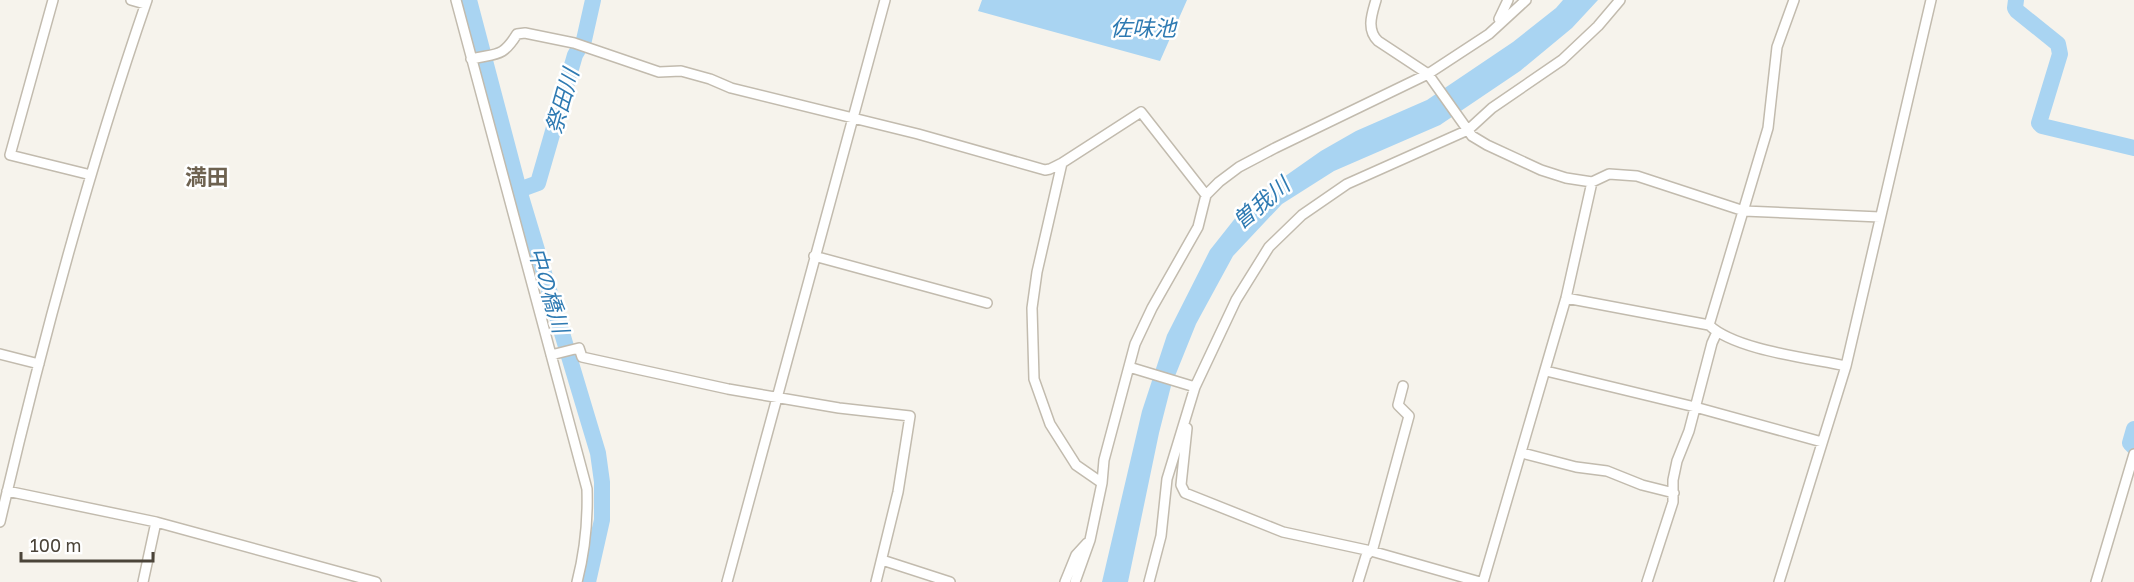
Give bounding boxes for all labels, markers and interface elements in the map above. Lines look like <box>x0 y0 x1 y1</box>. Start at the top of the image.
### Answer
water label: 佐味池 <box>1110 14 1178 41</box>
water label: 祭田川 <box>539 64 584 136</box>
district label: 満田 <box>185 163 229 190</box>
water label: 曽我川 <box>1227 170 1296 234</box>
water label: 中の橋川 <box>524 244 576 338</box>
scale bar <box>21 525 153 563</box>
text: 100 m <box>30 534 81 556</box>

